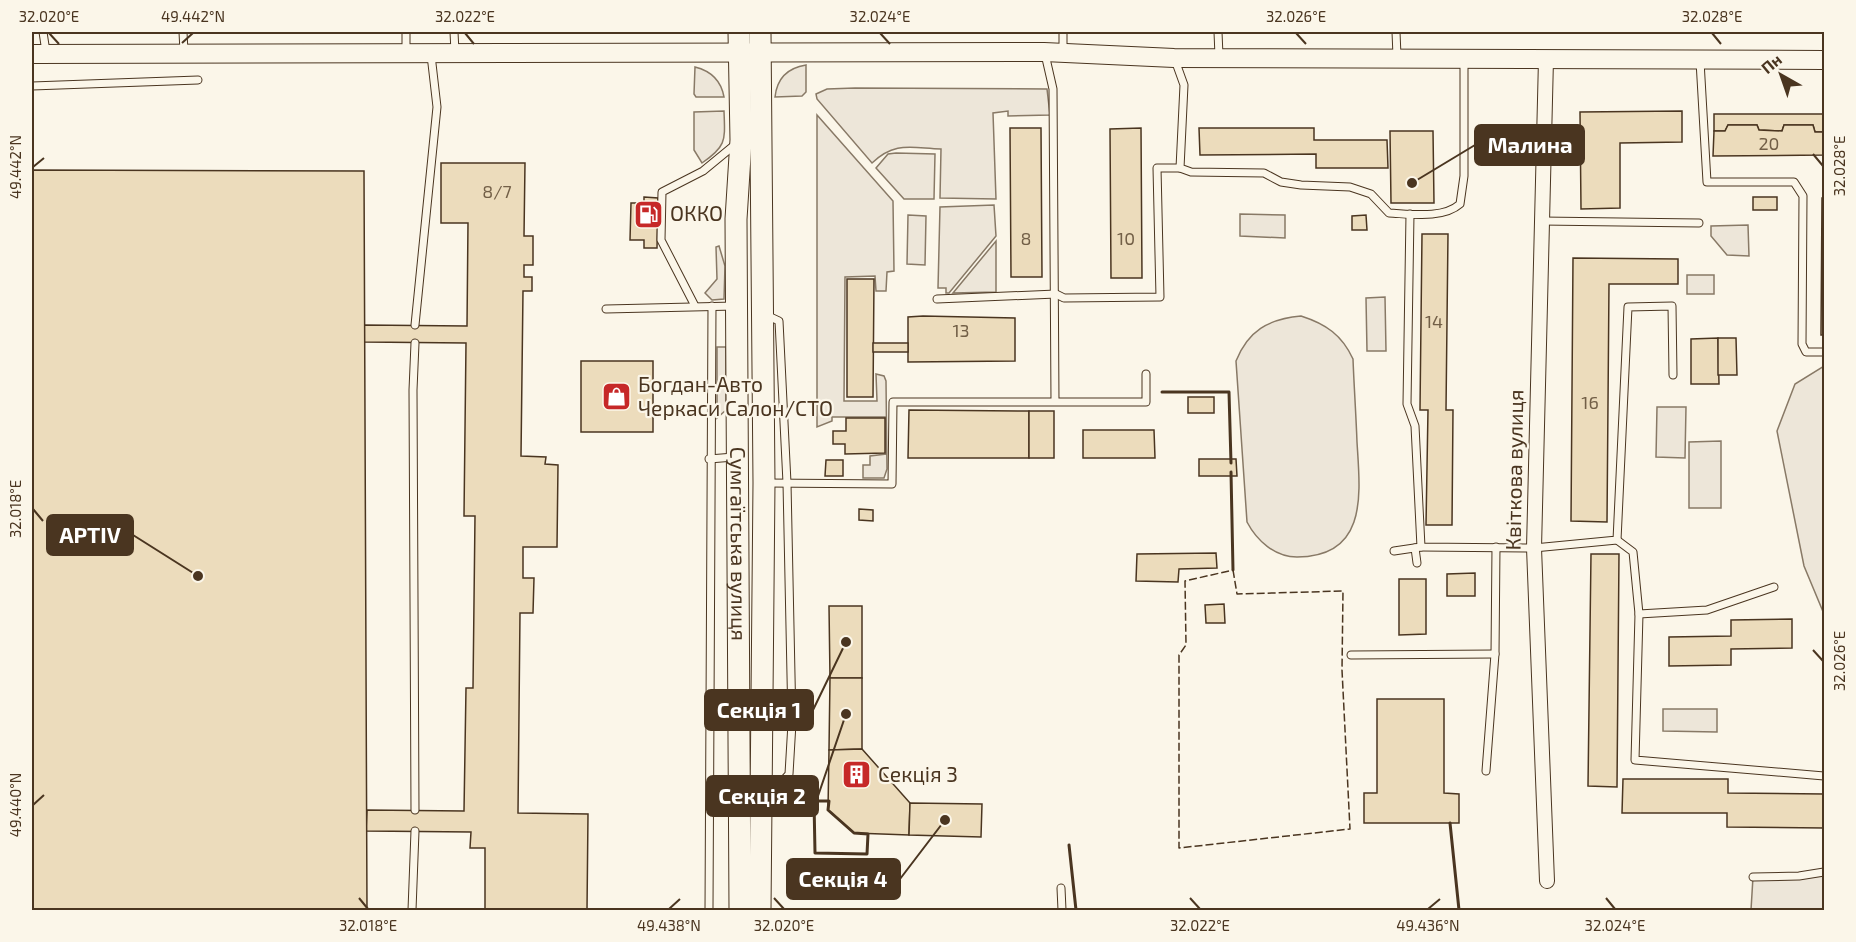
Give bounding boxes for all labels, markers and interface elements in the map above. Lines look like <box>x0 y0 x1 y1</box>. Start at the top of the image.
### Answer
text: 32.020°E <box>19 7 79 25</box>
text: 49.442°N <box>161 7 225 25</box>
text: 32.022°E <box>435 7 495 25</box>
text: 32.024°E <box>850 7 910 25</box>
text: 32.026°E <box>1266 7 1326 25</box>
text: 32.028°E <box>1682 7 1742 25</box>
north arrow <box>1751 45 1811 105</box>
text: Пн <box>1757 49 1785 77</box>
callout: Малина <box>1475 125 1584 165</box>
text: Малина <box>1487 131 1573 157</box>
house number: 20 <box>1759 132 1779 154</box>
text: 49.442°N <box>6 135 24 199</box>
text: 32.028°E <box>1830 136 1848 196</box>
house number: 8/7 <box>482 180 512 202</box>
fuel station icon: ОККО <box>633 198 665 230</box>
place label: ОККО <box>670 200 723 225</box>
house number: 8 <box>1021 227 1031 249</box>
house number: 10 <box>1117 227 1135 249</box>
house number: 14 <box>1425 310 1443 332</box>
house number: 13 <box>952 319 970 341</box>
place label: Богдан-Авто Черкаси Салон/СТО <box>638 371 833 420</box>
shop icon: Богдан-Авто Черкаси Салон/СТО <box>601 381 633 413</box>
street label: Квіткова вулиця <box>1500 389 1528 551</box>
house number: 16 <box>1581 391 1599 413</box>
street label: Сумгаїтська вулиця <box>725 447 752 641</box>
text: 32.018°E <box>6 480 24 538</box>
callout: APTIV <box>47 515 133 555</box>
text: APTIV <box>59 521 121 547</box>
text: 32.026°E <box>1830 631 1848 691</box>
callout: Секція 1 <box>705 690 813 730</box>
text: Секція 1 <box>717 696 801 722</box>
building icon: Секція 3 <box>841 759 873 791</box>
place label: Секція 3 <box>878 761 958 786</box>
text: 49.440°N <box>6 773 24 837</box>
callout: Секція 2 <box>707 776 818 816</box>
text: Секція 2 <box>718 782 806 808</box>
callout: Секція 4 <box>787 859 900 899</box>
text: Секція 4 <box>799 865 887 891</box>
text: 32.018°E <box>339 916 397 934</box>
text: 49.438°N <box>637 916 701 934</box>
text: 32.020°E <box>754 916 814 934</box>
text: 32.022°E <box>1170 916 1230 934</box>
text: 49.436°N <box>1396 916 1460 934</box>
text: 32.024°E <box>1585 916 1645 934</box>

